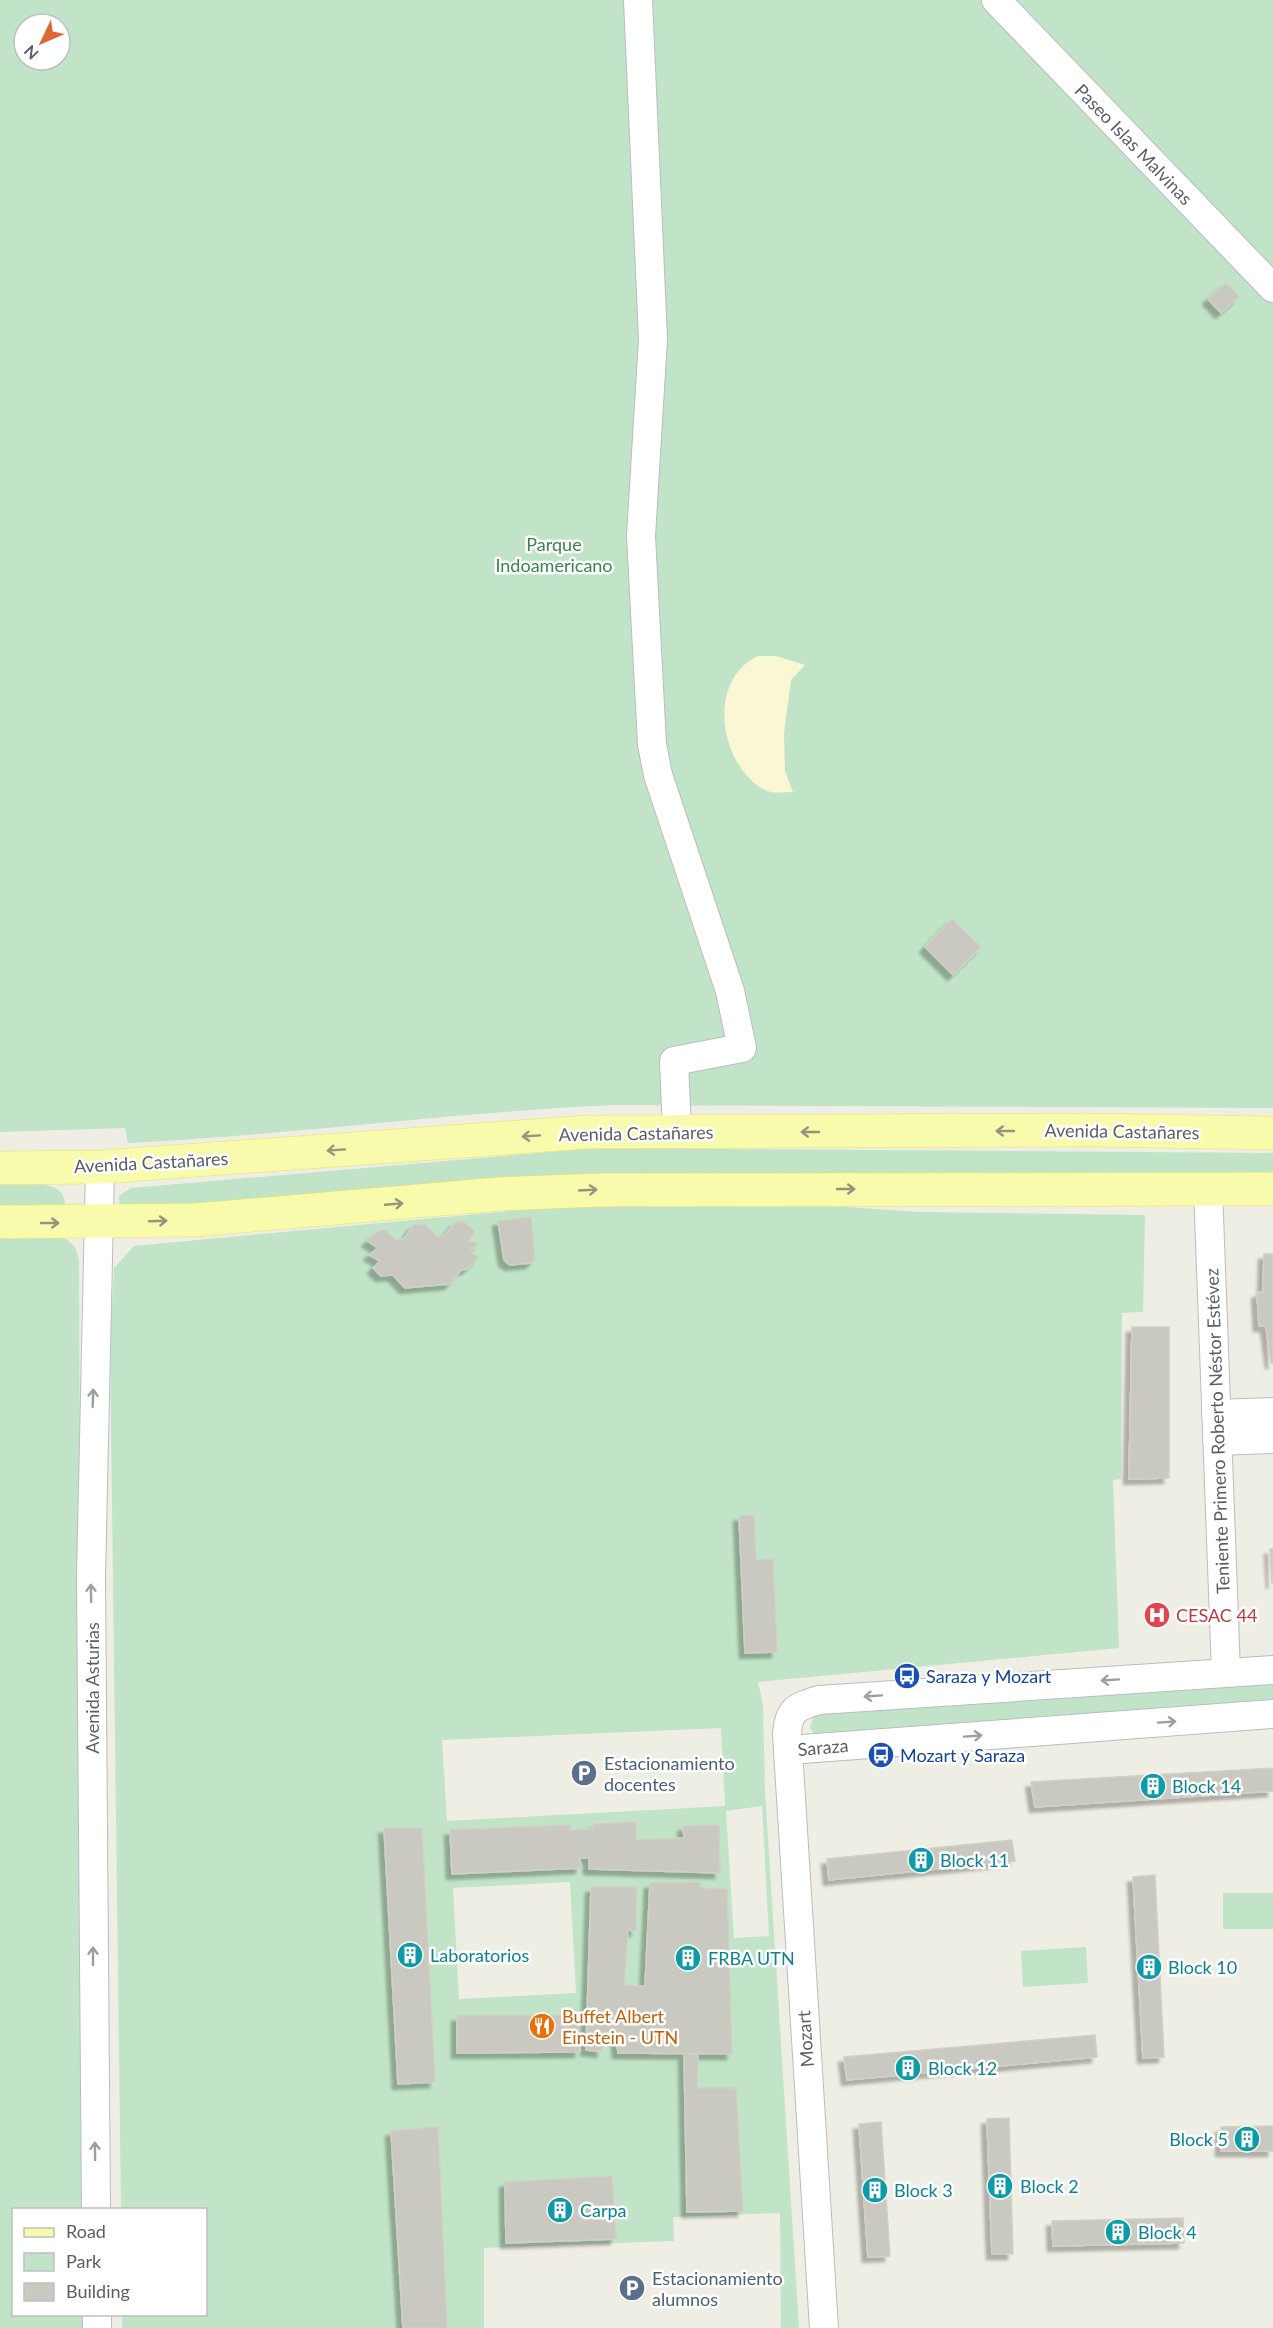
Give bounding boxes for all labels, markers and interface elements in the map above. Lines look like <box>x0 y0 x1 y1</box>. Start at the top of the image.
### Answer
north arrow <box>12 12 72 72</box>
text: N <box>20 42 42 64</box>
street label: Paseo Islas Malvinas <box>1071 79 1198 209</box>
park label: Parque Indoamericano <box>495 533 613 576</box>
street label: Avenida Castañares <box>1044 1119 1200 1143</box>
street label: Avenida Castañares <box>558 1121 714 1145</box>
one-way arrow <box>995 1125 1015 1137</box>
one-way arrow <box>800 1126 820 1138</box>
one-way arrow <box>521 1131 541 1142</box>
one-way arrow <box>327 1145 347 1156</box>
street label: Avenida Castañares <box>73 1147 229 1177</box>
one-way arrow <box>836 1183 856 1195</box>
one-way arrow <box>578 1185 598 1196</box>
one-way arrow <box>383 1198 403 1209</box>
one-way arrow <box>147 1216 167 1227</box>
one-way arrow <box>39 1217 59 1229</box>
street label: Teniente Primero Roberto Néstor Estévez <box>1200 1268 1234 1594</box>
one-way arrow <box>88 1389 99 1409</box>
one-way arrow <box>85 1584 97 1604</box>
hospital icon: CESAC 44 <box>1142 1600 1172 1630</box>
place label: CESAC 44 <box>1176 1604 1257 1626</box>
street label: Avenida Asturias <box>81 1622 103 1754</box>
bus stop icon: Saraza y Mozart <box>892 1661 922 1691</box>
place label: Saraza y Mozart <box>926 1665 1052 1687</box>
one-way arrow <box>1100 1675 1120 1686</box>
one-way arrow <box>864 1691 884 1702</box>
one-way arrow <box>1157 1716 1176 1727</box>
one-way arrow <box>962 1730 982 1741</box>
street label: Saraza <box>797 1734 849 1760</box>
bus stop icon: Mozart y Saraza <box>866 1740 896 1770</box>
place label: Mozart y Saraza <box>900 1744 1025 1766</box>
place label: Estacionamiento docentes <box>604 1752 735 1795</box>
parking icon: Estacionamiento docentes <box>569 1758 599 1788</box>
building icon: Block 14 <box>1138 1771 1168 1801</box>
place label: Block 14 <box>1172 1775 1241 1797</box>
building icon: Block 11 <box>906 1845 936 1875</box>
place label: Block 11 <box>940 1849 1009 1871</box>
building icon: Laboratorios <box>395 1940 425 1970</box>
building icon: FRBA UTN <box>673 1943 703 1973</box>
place label: Laboratorios <box>430 1944 529 1966</box>
one-way arrow <box>87 1947 99 1967</box>
place label: FRBA UTN <box>708 1947 795 1969</box>
building icon: Block 10 <box>1134 1952 1164 1982</box>
place label: Block 10 <box>1168 1956 1237 1978</box>
place label: Buffet Albert Einstein - UTN <box>562 2005 678 2048</box>
street label: Mozart <box>792 2009 818 2068</box>
restaurant icon: Buffet Albert Einstein - UTN <box>527 2011 557 2041</box>
building icon: Block 12 <box>893 2053 923 2083</box>
place label: Block 12 <box>928 2057 997 2079</box>
building icon: Block 5 <box>1232 2124 1262 2154</box>
place label: Block 5 <box>1169 2128 1228 2150</box>
one-way arrow <box>89 2142 101 2162</box>
building icon: Block 2 <box>985 2171 1015 2201</box>
building icon: Block 3 <box>860 2175 890 2205</box>
place label: Block 2 <box>1020 2175 1079 2197</box>
place label: Block 3 <box>894 2179 953 2201</box>
building icon: Carpa <box>545 2195 575 2225</box>
place label: Carpa <box>580 2199 627 2221</box>
legend <box>12 2208 207 2316</box>
building icon: Block 4 <box>1103 2217 1133 2247</box>
text: Road <box>66 2220 106 2242</box>
place label: Block 4 <box>1138 2221 1197 2243</box>
text: Park <box>66 2250 102 2272</box>
place label: Estacionamiento alumnos <box>652 2267 783 2310</box>
parking icon: Estacionamiento alumnos <box>617 2273 647 2303</box>
text: Building <box>66 2280 130 2302</box>

